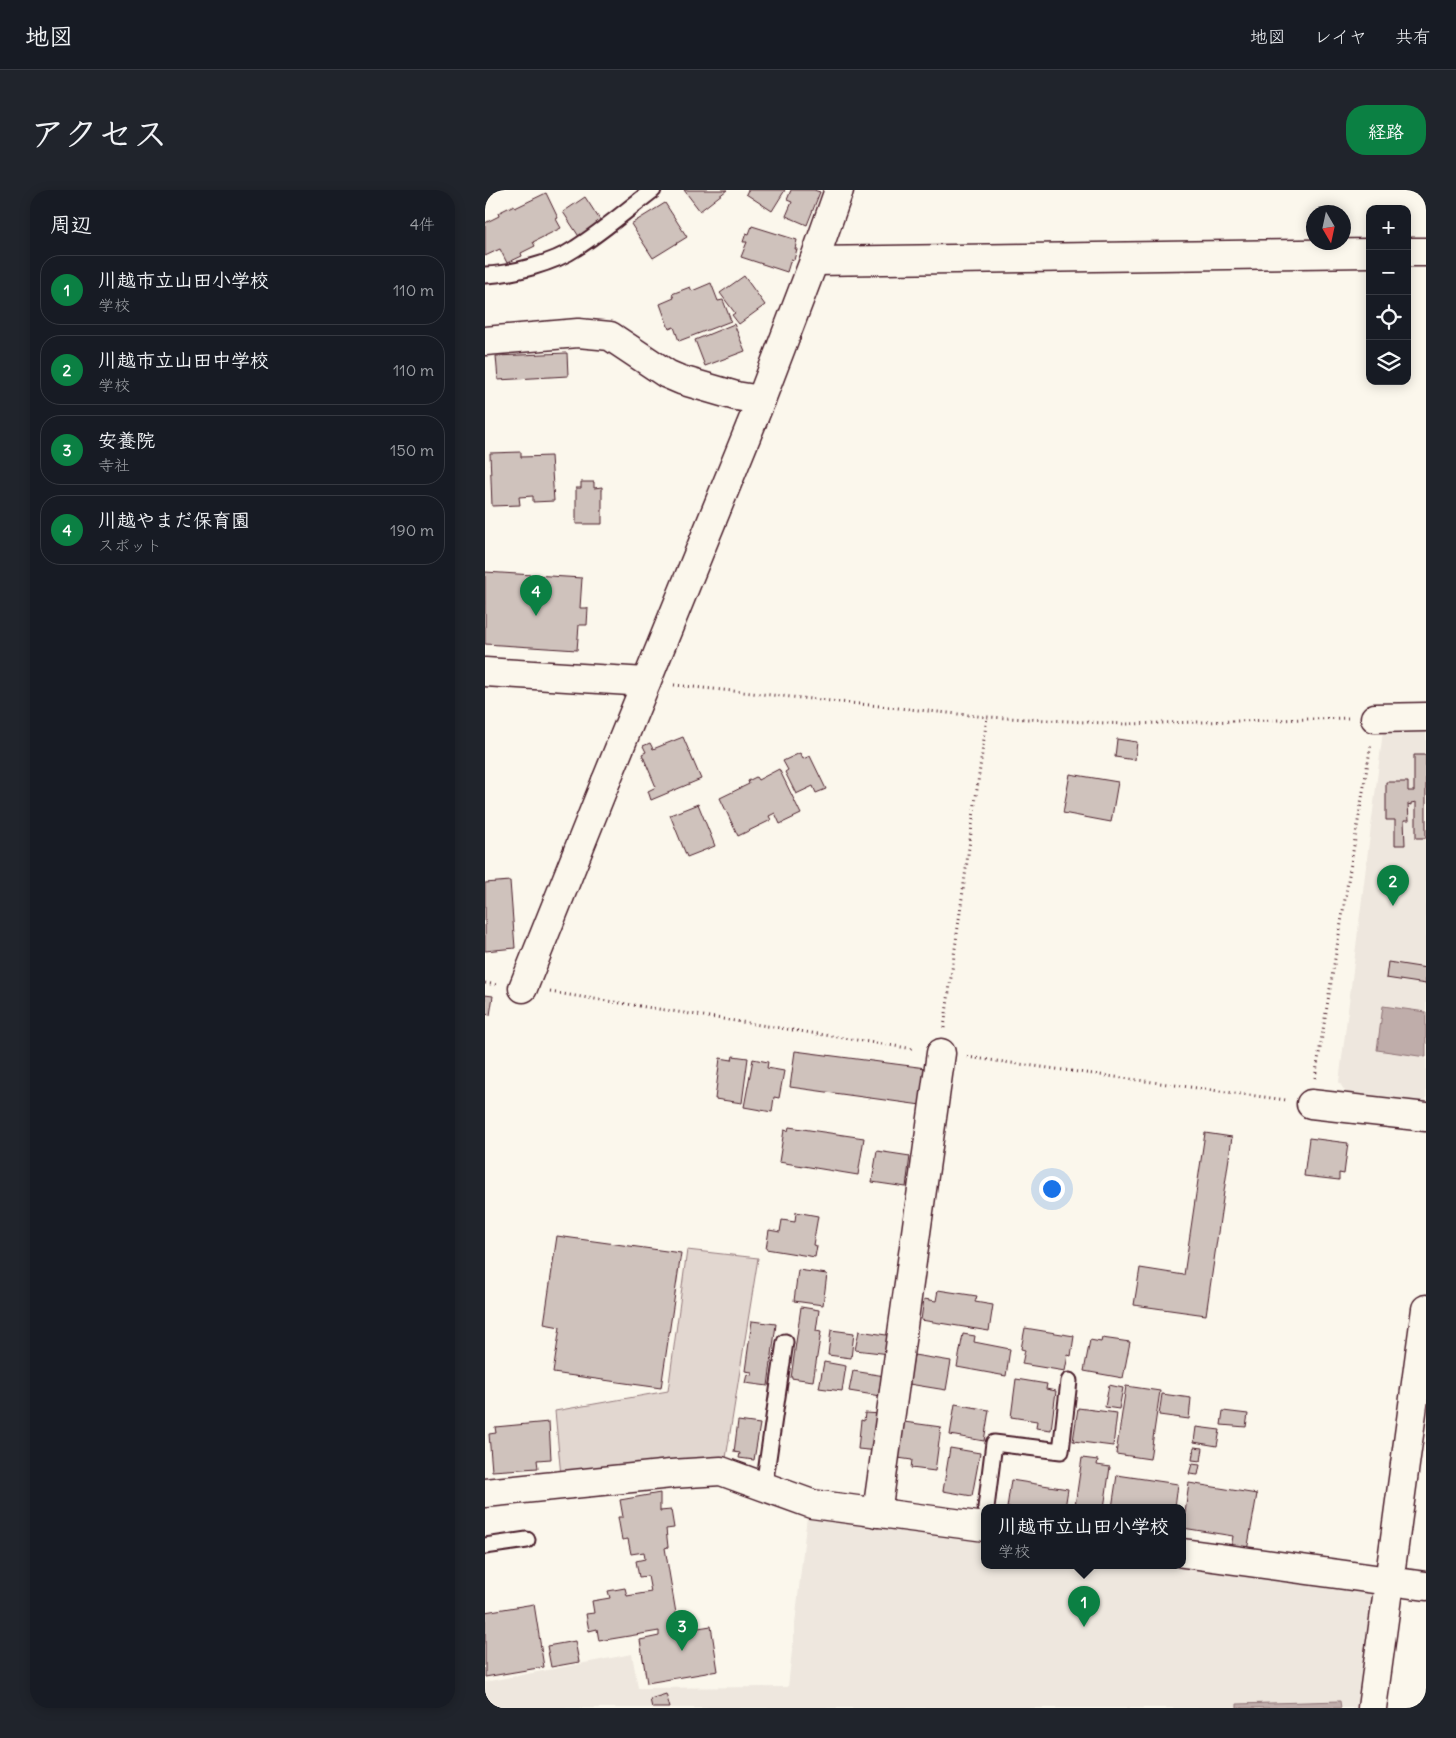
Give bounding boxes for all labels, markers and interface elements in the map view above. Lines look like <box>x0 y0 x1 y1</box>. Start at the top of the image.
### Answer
text: 地図 <box>25 21 73 51</box>
text: 地図 <box>1250 25 1286 48</box>
text: レイヤ <box>1314 25 1367 48</box>
text: 共有 <box>1395 25 1431 48</box>
button: 経路 <box>1346 105 1426 155</box>
text: アクセス <box>30 111 168 155</box>
north arrow <box>1306 205 1351 250</box>
map controls <box>1366 205 1411 385</box>
button: + <box>1366 205 1411 250</box>
text: 周辺 <box>50 211 92 238</box>
text: 4件 <box>410 214 435 234</box>
button: − <box>1366 250 1411 295</box>
text: 川越市立山田小学校 <box>98 268 269 292</box>
text: 1 <box>64 280 70 300</box>
text: 110 m <box>393 280 434 300</box>
text: 学校 <box>98 295 130 315</box>
button: locate <box>1366 295 1411 340</box>
button: layers <box>1366 340 1411 385</box>
text: 川越市立山田中学校 <box>98 348 269 372</box>
text: 2 <box>63 360 71 380</box>
text: 110 m <box>393 360 434 380</box>
text: 学校 <box>98 375 130 395</box>
text: 安養院 <box>98 428 155 452</box>
text: 3 <box>62 440 72 460</box>
text: 150 m <box>390 440 434 460</box>
text: 寺社 <box>98 455 130 475</box>
text: 川越やまだ保育園 <box>98 508 250 532</box>
text: 4 <box>62 520 72 540</box>
text: 190 m <box>390 520 434 540</box>
text: スポット <box>98 535 162 555</box>
pin: 4 <box>520 575 552 616</box>
pin: 2 <box>1377 865 1409 906</box>
your location <box>1039 1176 1065 1202</box>
popup <box>981 1504 1186 1569</box>
text: 川越市立山田小学校 <box>998 1514 1169 1538</box>
text: 学校 <box>998 1541 1030 1561</box>
pin: 1 <box>1068 1586 1100 1627</box>
pin: 3 <box>666 1610 698 1651</box>

